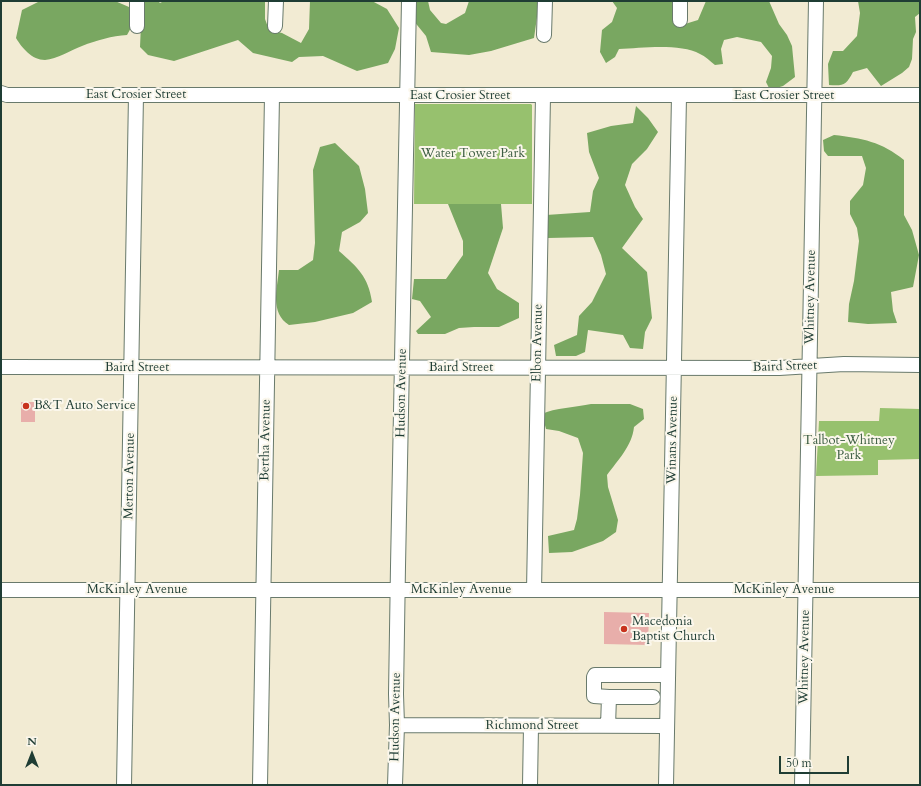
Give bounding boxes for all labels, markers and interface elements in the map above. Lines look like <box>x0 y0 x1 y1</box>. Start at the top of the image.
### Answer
street label: East Crosier Street <box>86 87 186 103</box>
street label: East Crosier Street <box>410 88 510 104</box>
street label: East Crosier Street <box>734 88 834 104</box>
park label: Water Tower Park <box>421 146 525 162</box>
street label: Whitney Avenue <box>802 249 820 345</box>
street label: Elbon Avenue <box>530 304 546 382</box>
street label: Hudson Avenue <box>393 348 411 438</box>
street label: Baird Street <box>752 358 818 376</box>
street label: Baird Street <box>105 360 169 376</box>
street label: Baird Street <box>429 360 493 376</box>
street label: Winans Avenue <box>664 396 682 484</box>
place label: B&T Auto Service <box>34 398 136 414</box>
street label: Bertha Avenue <box>257 399 275 481</box>
marker: B&T Auto Service <box>21 401 31 411</box>
street label: Merton Avenue <box>121 432 139 520</box>
park label: Talbot-Whitney Park <box>803 433 895 464</box>
street label: McKinley Avenue <box>87 582 187 598</box>
street label: McKinley Avenue <box>411 582 511 598</box>
street label: McKinley Avenue <box>734 582 834 598</box>
street label: Whitney Avenue <box>796 609 814 705</box>
place label: Macedonia Baptist Church <box>632 614 715 645</box>
marker: Macedonia Baptist Church <box>619 624 629 634</box>
street label: Hudson Avenue <box>387 672 405 762</box>
street label: Richmond Street <box>486 718 578 734</box>
north arrow <box>12 734 52 774</box>
text: N <box>27 734 37 749</box>
scale bar <box>781 748 851 774</box>
text: 50 m <box>786 755 812 771</box>

